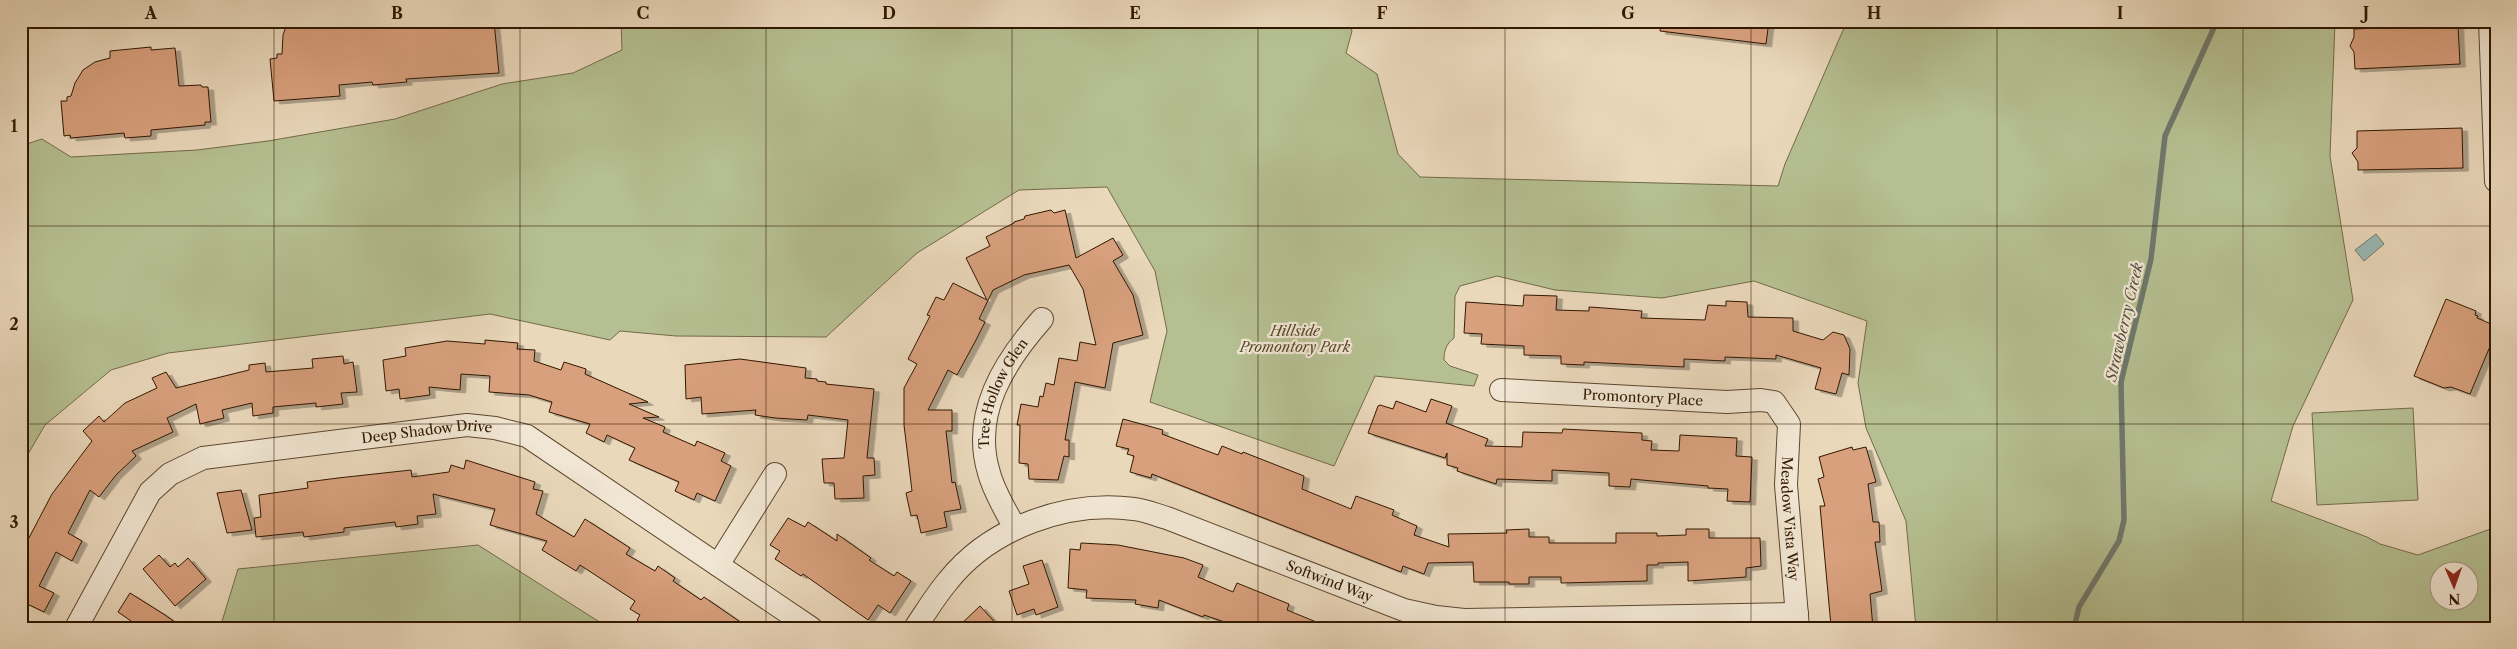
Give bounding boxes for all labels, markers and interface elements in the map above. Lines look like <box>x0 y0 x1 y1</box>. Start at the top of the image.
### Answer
text: A <box>144 3 158 23</box>
text: B <box>391 3 403 23</box>
text: C <box>637 3 649 23</box>
text: D <box>882 3 896 23</box>
text: E <box>1129 3 1141 23</box>
text: F <box>1377 3 1388 23</box>
text: G <box>1621 3 1635 23</box>
text: H <box>1867 3 1881 23</box>
text: I <box>2117 3 2124 23</box>
text: J <box>2360 3 2369 23</box>
text: 1 <box>10 116 18 136</box>
water label: Strawberry Creek <box>2101 261 2147 384</box>
text: 2 <box>9 314 19 334</box>
park label: Hillside Promontory Park <box>1239 322 1351 356</box>
street label: Tree Hollow Glen <box>975 335 1032 449</box>
street label: Promontory Place <box>1582 385 1704 410</box>
street label: Deep Shadow Drive <box>360 416 494 447</box>
street label: Meadow Vista Way <box>1777 456 1803 582</box>
text: 3 <box>9 512 19 532</box>
street label: Softwind Way <box>1284 556 1376 606</box>
north arrow <box>2430 562 2480 612</box>
text: N <box>2448 590 2461 608</box>

